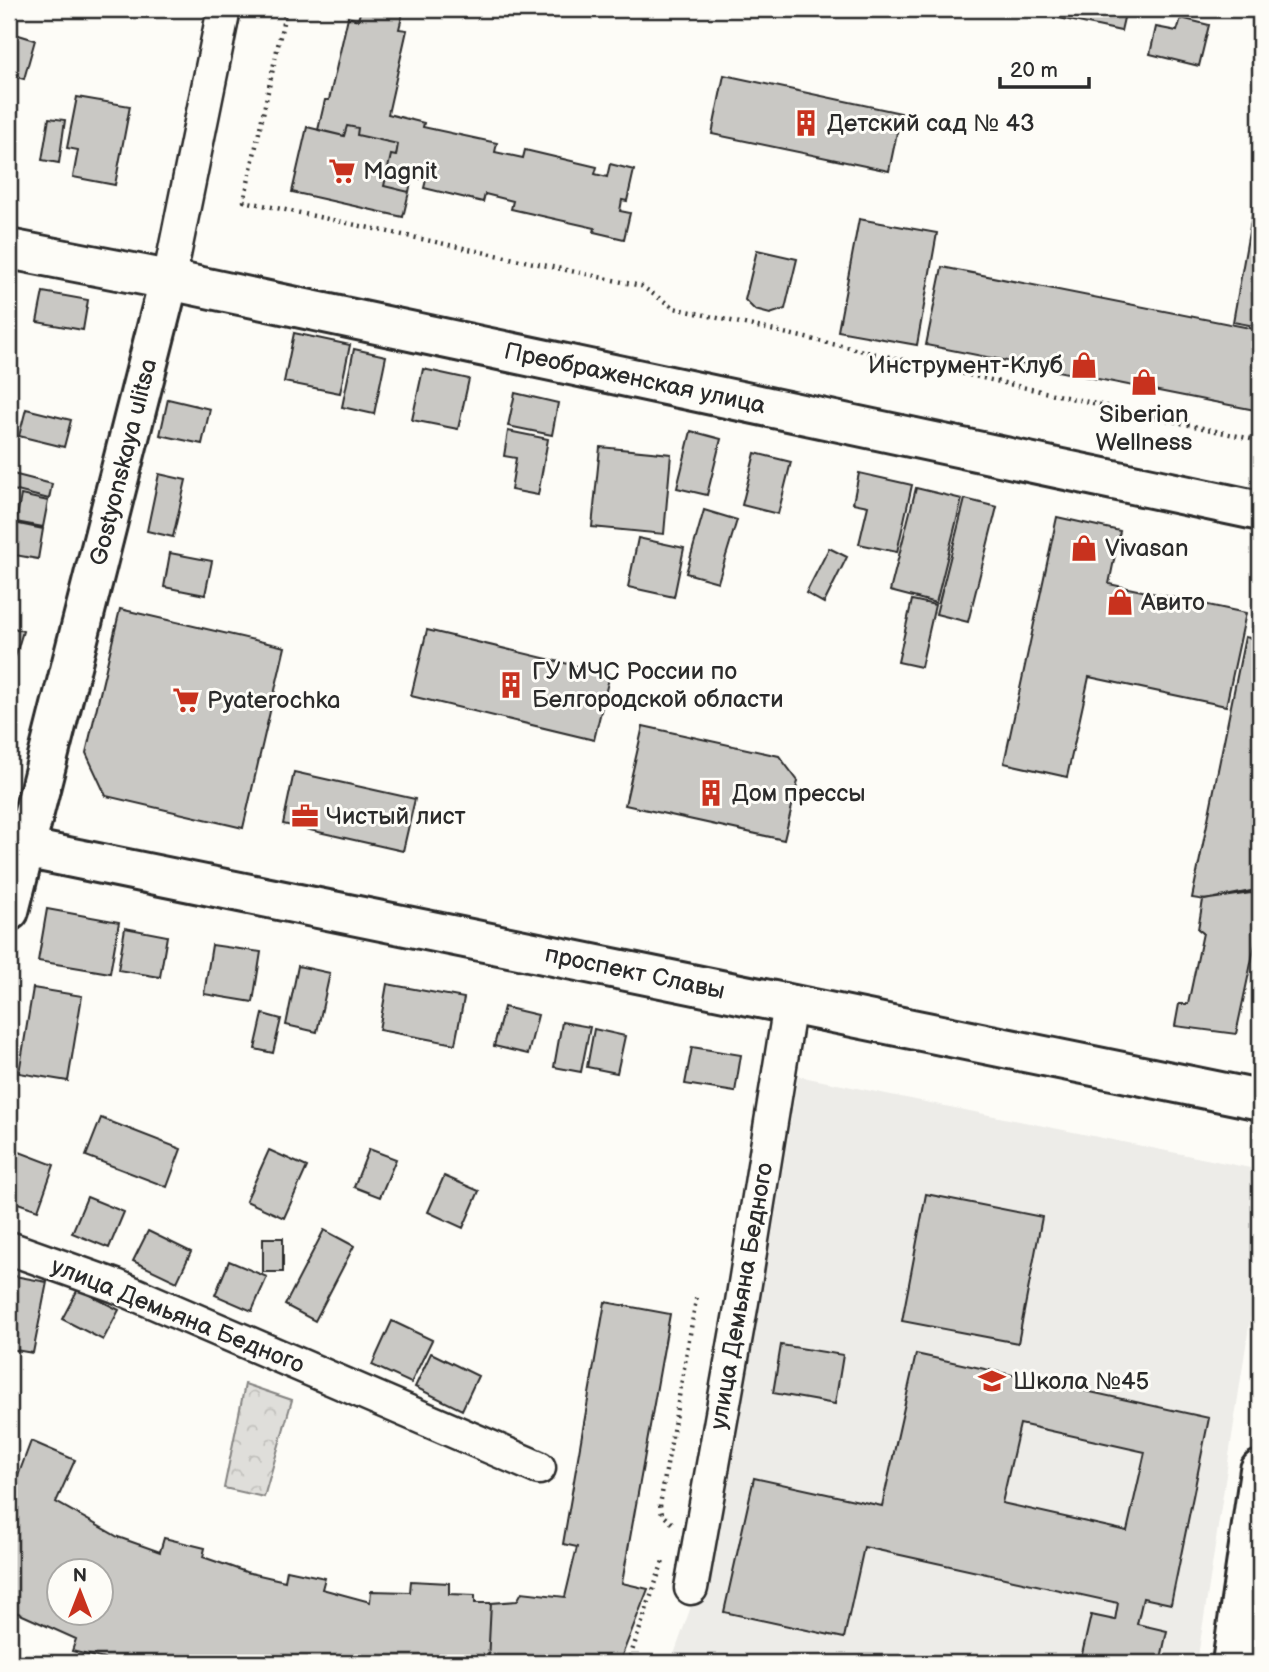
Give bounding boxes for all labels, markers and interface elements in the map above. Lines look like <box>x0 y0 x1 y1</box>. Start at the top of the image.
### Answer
scale bar <box>1000 46 1089 90</box>
text: 20 m <box>1010 58 1058 83</box>
building icon: Детский сад № 43 <box>791 108 821 138</box>
place label: Детский сад № 43 <box>827 109 1035 138</box>
supermarket icon: Magnit <box>327 156 357 186</box>
place label: Magnit <box>363 157 438 186</box>
street label: Преображенская улица <box>502 337 768 420</box>
shop icon: Инструмент-Клуб <box>1069 350 1099 380</box>
place label: Инструмент-Клуб <box>868 351 1063 380</box>
street label: Gostyonskaya ulitsa <box>84 356 163 569</box>
shop icon: Siberian Wellness <box>1129 367 1159 397</box>
place label: Siberian Wellness <box>1096 400 1193 457</box>
shop icon: Vivasan <box>1069 533 1099 563</box>
place label: Vivasan <box>1105 534 1188 563</box>
shop icon: Авито <box>1105 587 1135 617</box>
place label: Авито <box>1140 588 1205 617</box>
place label: ГУ МЧС России по Белгородской области <box>532 657 784 714</box>
building icon: ГУ МЧС России по Белгородской области <box>496 670 526 700</box>
supermarket icon: Pyaterochka <box>171 685 201 715</box>
place label: Pyaterochka <box>207 686 341 715</box>
building icon: Дом прессы <box>696 778 726 808</box>
place label: Дом прессы <box>732 779 865 808</box>
office icon: Чистый лист <box>290 801 320 831</box>
place label: Чистый лист <box>326 802 466 831</box>
street label: проспект Славы <box>542 939 728 1006</box>
street label: улица Демьяна Бедного <box>704 1160 779 1432</box>
street label: улица Демьяна Бедного <box>47 1251 309 1380</box>
school or university icon: Школа №45 <box>977 1366 1007 1396</box>
place label: Школа №45 <box>1013 1367 1149 1396</box>
north arrow <box>46 1556 116 1626</box>
text: N <box>73 1565 87 1588</box>

